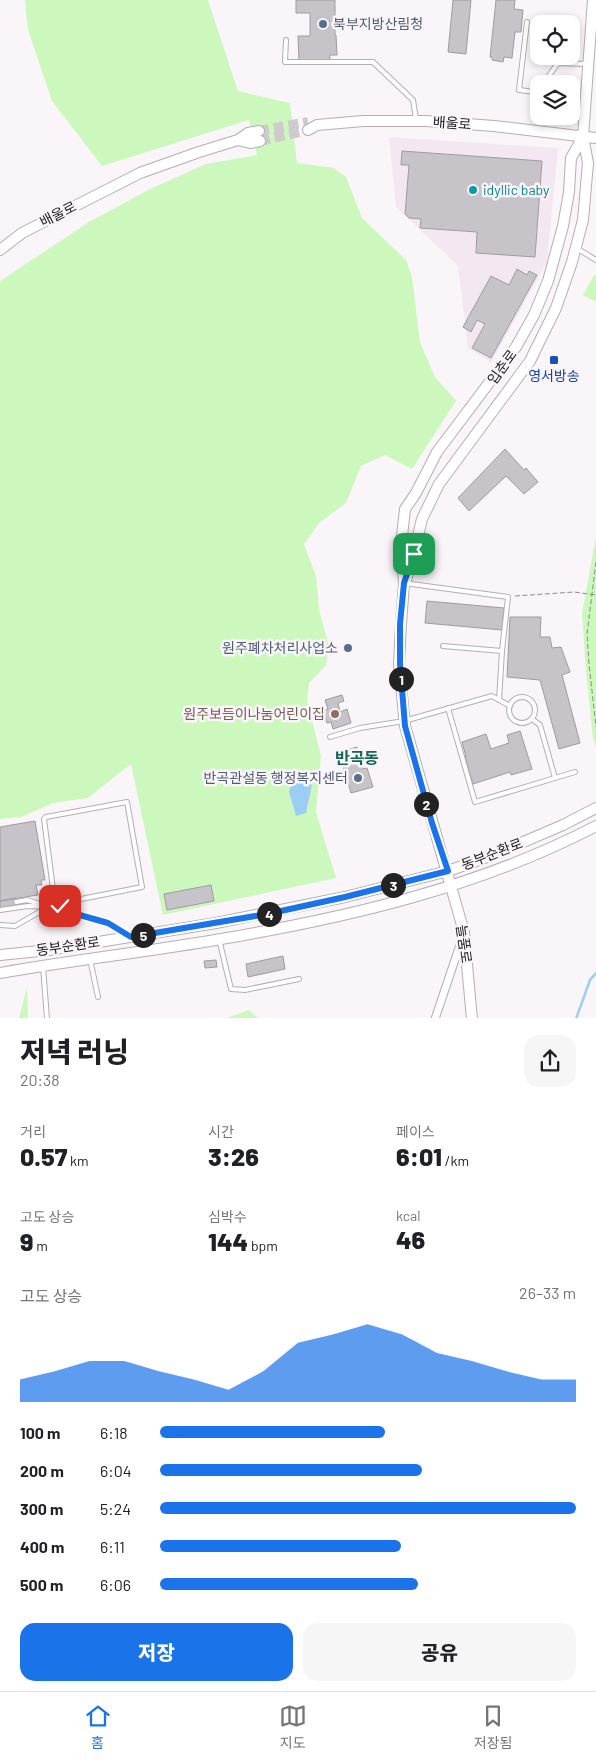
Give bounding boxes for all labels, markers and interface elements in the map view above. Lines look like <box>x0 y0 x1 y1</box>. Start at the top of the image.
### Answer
place label: 북부지방산림청 <box>333 15 423 32</box>
map controls <box>530 15 580 125</box>
button: locate <box>530 15 580 65</box>
marker: 북부지방산림청 <box>317 18 329 30</box>
button: layers <box>530 75 580 125</box>
street label: 배울로 <box>432 113 472 132</box>
place label: idyllic baby <box>483 181 550 198</box>
marker: idyllic baby <box>467 184 479 196</box>
street label: 배울로 <box>37 197 79 230</box>
street label: 입춘로 <box>483 346 520 387</box>
marker: 영서방송 <box>548 354 560 366</box>
place label: 영서방송 <box>528 367 580 384</box>
pin <box>393 533 435 575</box>
icon: arrive <box>400 540 428 568</box>
place label: 원주폐차처리사업소 <box>222 639 338 656</box>
marker: 원주폐차처리사업소 <box>342 642 354 654</box>
pin: 1 <box>388 666 414 692</box>
text: 1 <box>399 671 404 688</box>
place label: 원주보듬이나눔어린이집 <box>183 705 325 722</box>
marker: 원주보듬이나눔어린이집 <box>329 708 341 720</box>
district label: 반곡동 <box>335 748 379 767</box>
place label: 반곡관설동 행정복지센터 <box>204 769 348 786</box>
marker: 반곡관설동 행정복지센터 <box>352 772 364 784</box>
pin: 2 <box>414 792 438 816</box>
text: 2 <box>423 796 430 813</box>
street label: 동부순환로 <box>459 834 525 873</box>
pin: 3 <box>380 872 406 898</box>
text: 3 <box>390 877 397 894</box>
pin <box>39 885 81 927</box>
icon: check <box>46 892 74 920</box>
pin: 4 <box>256 902 282 926</box>
text: 4 <box>265 906 274 923</box>
pin: 5 <box>130 922 156 948</box>
street label: 늘품로 <box>453 924 476 964</box>
text: 5 <box>140 927 147 944</box>
street label: 동부순환로 <box>35 933 101 958</box>
text: 저녁 러닝 <box>20 1034 129 1068</box>
button: share <box>524 1035 576 1087</box>
text: 20:38 <box>20 1070 60 1089</box>
text: 거리 <box>20 1123 46 1140</box>
text: 시간 <box>208 1123 234 1140</box>
text: 페이스 <box>396 1123 435 1140</box>
text: 0.57 <box>20 1141 67 1171</box>
text: 3:26 <box>208 1141 259 1171</box>
text: 6:01 <box>396 1141 442 1171</box>
text: km <box>67 1152 89 1169</box>
text: /km <box>442 1152 469 1169</box>
text: kcal <box>396 1207 420 1224</box>
text: 고도 상승 <box>20 1208 74 1225</box>
text: 심박수 <box>208 1208 247 1225</box>
text: 46 <box>396 1224 425 1254</box>
text: 9 <box>20 1226 33 1256</box>
text: 144 <box>208 1226 248 1256</box>
text: m <box>33 1237 48 1254</box>
text: bpm <box>248 1237 278 1254</box>
text: 26–33 m <box>519 1283 576 1302</box>
text: 고도 상승 <box>20 1286 82 1305</box>
text: 100 m <box>20 1423 60 1442</box>
text: 6:18 <box>100 1423 128 1442</box>
text: 200 m <box>20 1461 64 1480</box>
text: 6:04 <box>100 1461 132 1480</box>
text: 300 m <box>20 1499 63 1518</box>
text: 5:24 <box>100 1499 131 1518</box>
text: 400 m <box>20 1537 64 1556</box>
text: 6:11 <box>100 1537 125 1556</box>
text: 500 m <box>20 1575 63 1594</box>
text: 6:06 <box>100 1575 131 1594</box>
button: 저장 <box>20 1623 293 1681</box>
button: 공유 <box>303 1623 576 1681</box>
tab: 홈 <box>84 1702 112 1752</box>
tab: 지도 <box>279 1702 307 1752</box>
tab: 저장됨 <box>474 1702 512 1752</box>

